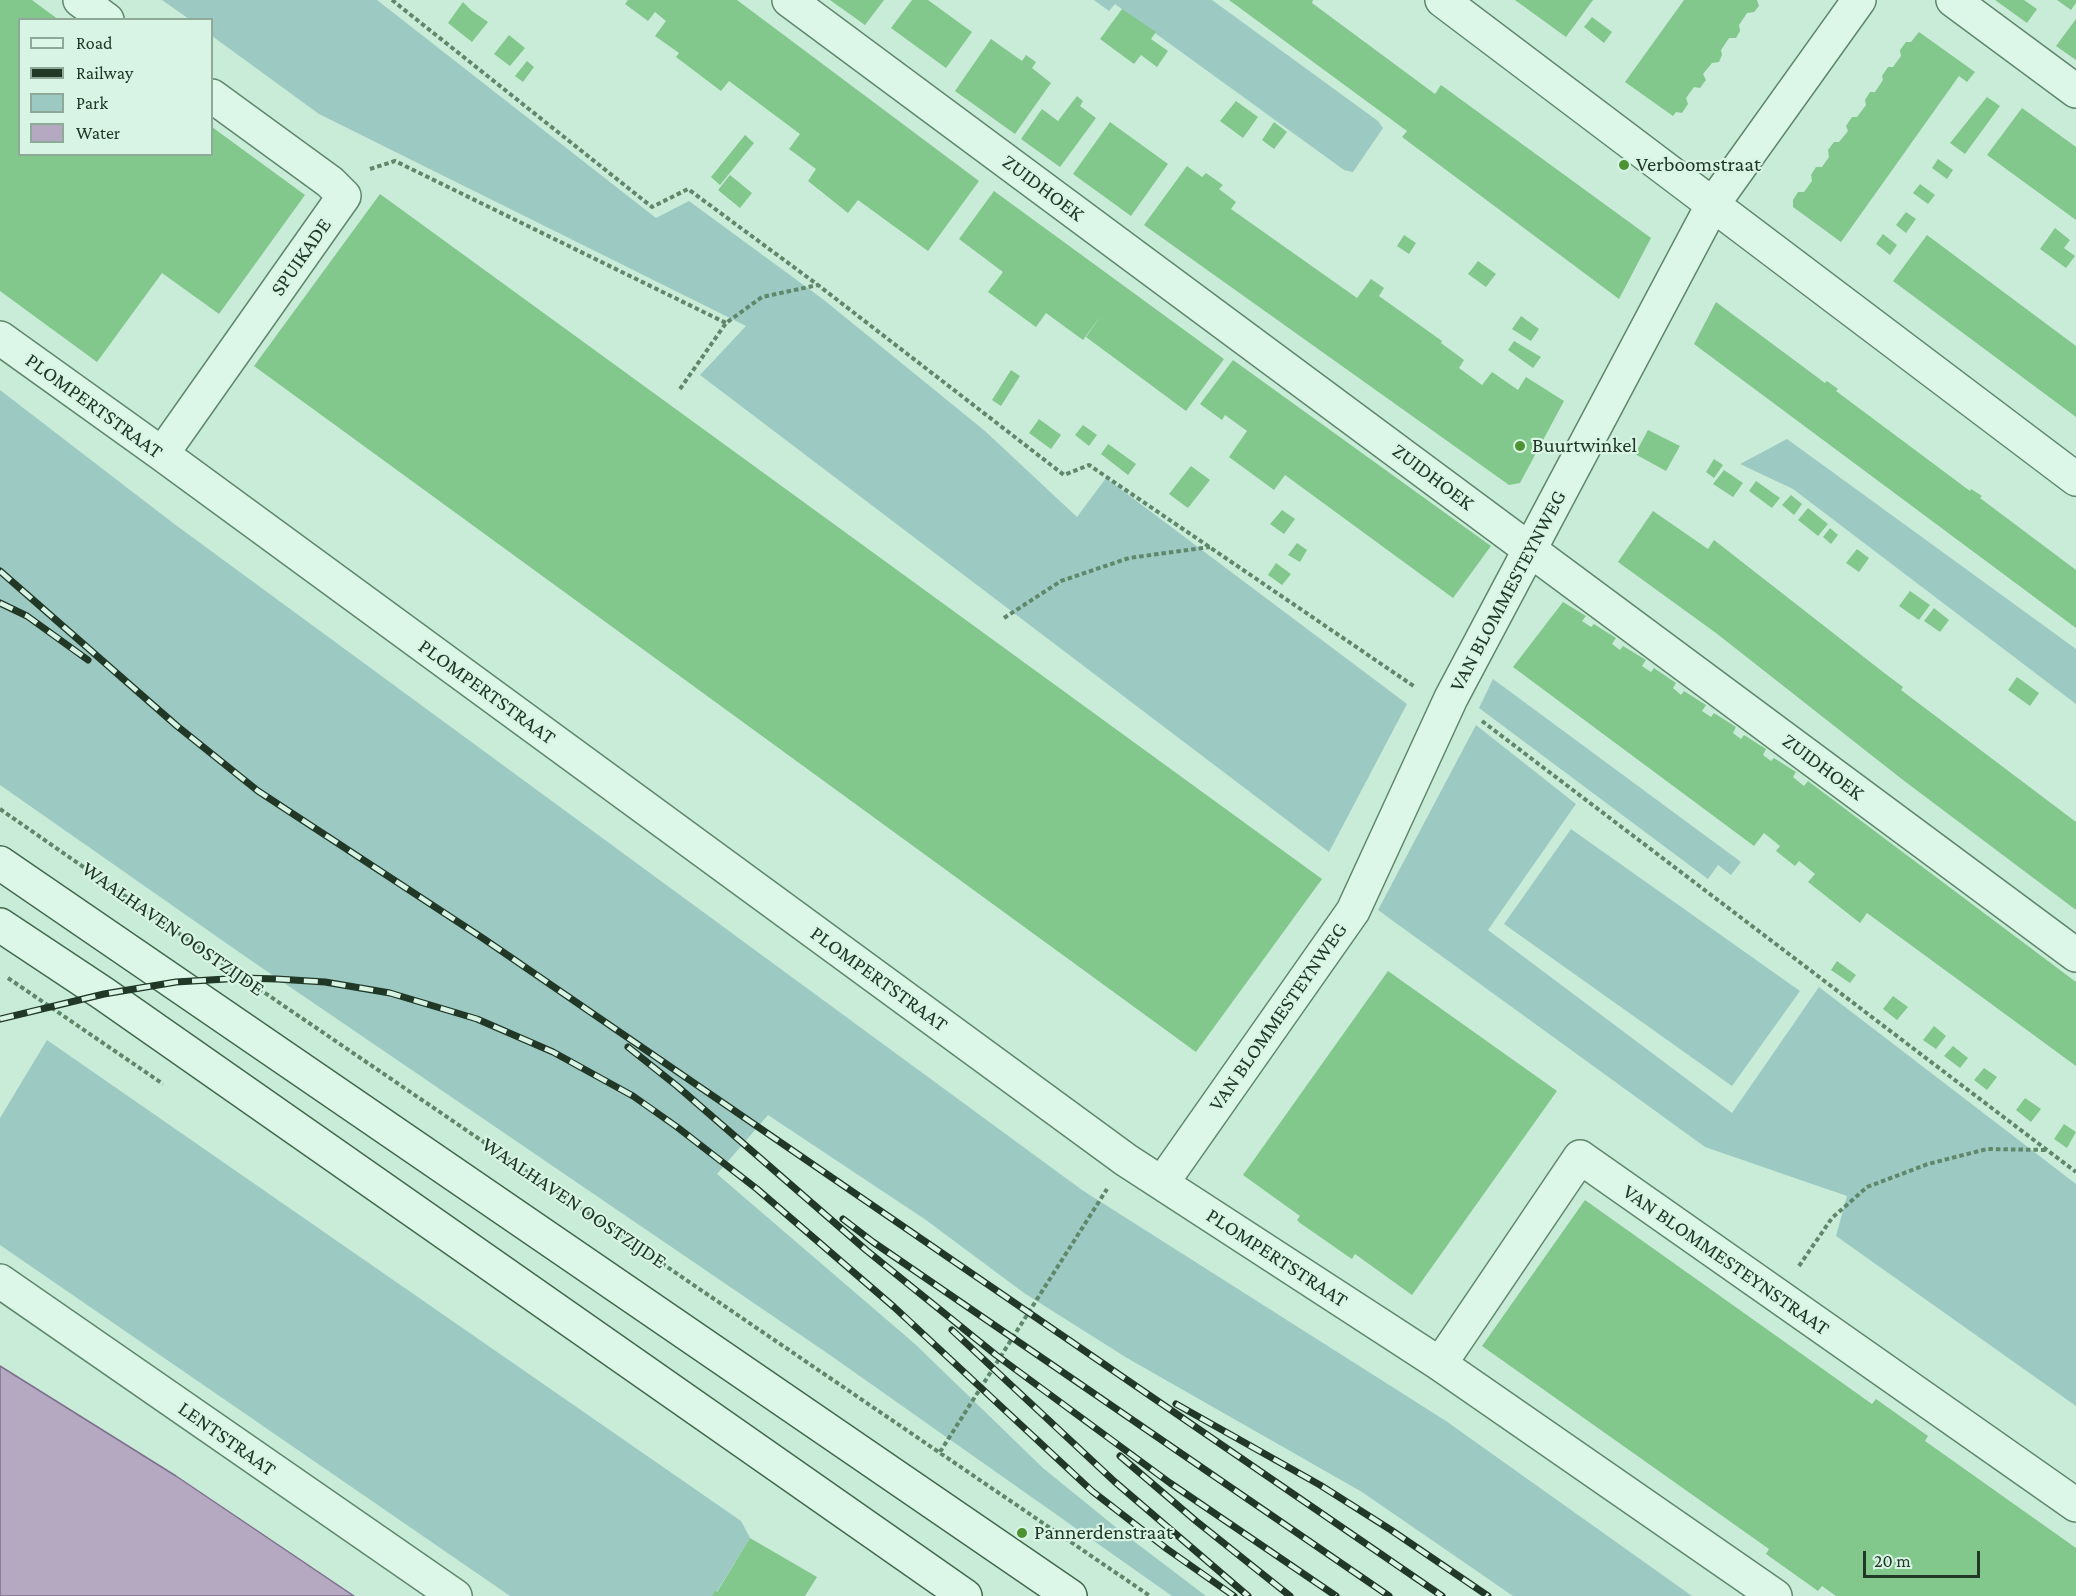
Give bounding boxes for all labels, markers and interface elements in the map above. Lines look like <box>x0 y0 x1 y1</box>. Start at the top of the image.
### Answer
legend <box>18 18 213 156</box>
text: Road <box>76 33 113 53</box>
text: Railway <box>76 63 133 83</box>
text: Park <box>76 93 108 113</box>
text: Water <box>76 123 120 143</box>
street label: ZUIDHOEK <box>997 149 1089 227</box>
place label: Verboomstraat <box>1636 152 1761 178</box>
marker: Verboomstraat <box>1617 158 1631 172</box>
street label: SPUIKADE <box>265 213 337 301</box>
street label: PLOMPERTSTRAAT <box>20 348 168 464</box>
place label: Buurtwinkel <box>1532 433 1637 459</box>
street label: ZUIDHOEK <box>1387 438 1479 516</box>
marker: Buurtwinkel <box>1513 439 1527 453</box>
street label: VAN BLOMMESTEYNWEG <box>1444 486 1572 696</box>
street label: PLOMPERTSTRAAT <box>413 634 561 750</box>
street label: ZUIDHOEK <box>1777 728 1869 806</box>
street label: WAALHAVEN OOSTZIJDE <box>77 856 269 1002</box>
street label: VAN BLOMMESTEYNWEG <box>1203 918 1353 1116</box>
street label: PLOMPERTSTRAAT <box>805 921 953 1037</box>
street label: WAALHAVEN OOSTZIJDE <box>477 1132 671 1274</box>
street label: VAN BLOMMESTEYNSTRAAT <box>1618 1179 1834 1341</box>
street label: PLOMPERTSTRAAT <box>1202 1203 1352 1313</box>
street label: LENTSTRAAT <box>173 1396 281 1482</box>
place label: Pannerdenstraat <box>1034 1520 1173 1546</box>
marker: Pannerdenstraat <box>1015 1526 1029 1540</box>
scale bar <box>1866 1539 1983 1577</box>
text: 20 m <box>1874 1551 1911 1571</box>

